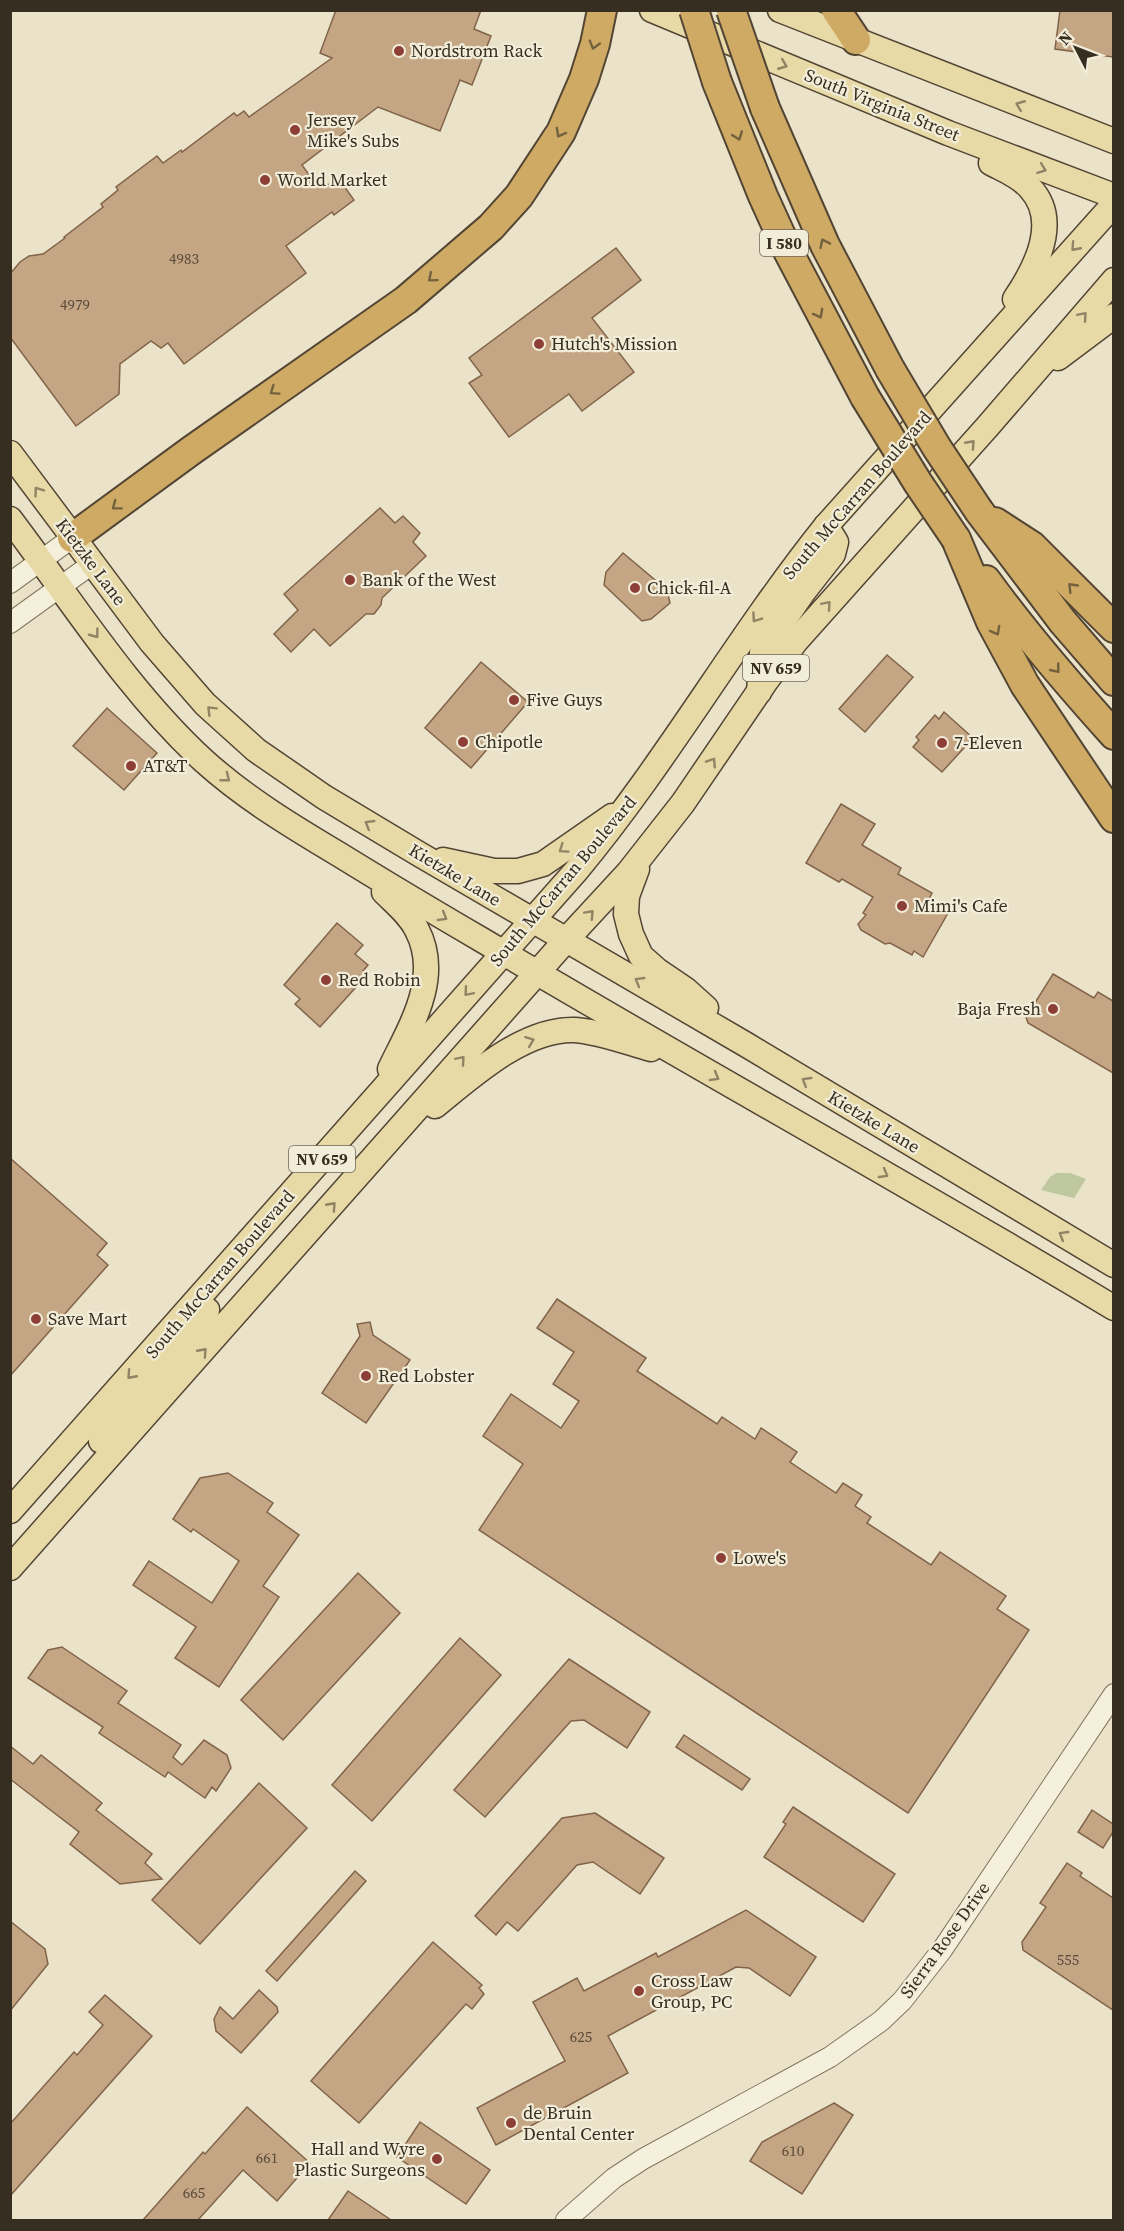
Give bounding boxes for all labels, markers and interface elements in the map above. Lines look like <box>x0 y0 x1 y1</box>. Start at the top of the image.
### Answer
north arrow <box>1046 18 1106 78</box>
text: N <box>1053 26 1077 50</box>
place label: Nordstrom Rack <box>411 38 542 63</box>
one-way arrow <box>589 40 602 50</box>
marker: Nordstrom Rack <box>392 44 406 58</box>
one-way arrow <box>777 58 788 70</box>
street label: South Virginia Street <box>801 62 963 147</box>
one-way arrow <box>1015 100 1026 112</box>
place label: Jersey Mike's Subs <box>306 107 400 153</box>
marker: Jersey Mike's Subs <box>288 123 302 137</box>
one-way arrow <box>556 126 567 137</box>
one-way arrow <box>731 130 743 141</box>
one-way arrow <box>1036 162 1047 174</box>
place label: World Market <box>277 167 387 192</box>
marker: World Market <box>258 173 272 187</box>
road number: I 580 <box>760 230 808 256</box>
one-way arrow <box>820 238 832 249</box>
one-way arrow <box>1071 241 1082 251</box>
house number: 4983 <box>169 248 199 269</box>
one-way arrow <box>428 270 439 281</box>
house number: 4979 <box>60 294 90 315</box>
one-way arrow <box>812 307 823 318</box>
one-way arrow <box>1076 312 1087 323</box>
place label: Hutch's Mission <box>551 331 678 356</box>
marker: Hutch's Mission <box>532 337 546 351</box>
one-way arrow <box>270 384 281 395</box>
street label: South McCarran Boulevard <box>776 405 937 584</box>
one-way arrow <box>964 441 975 451</box>
one-way arrow <box>35 487 46 498</box>
one-way arrow <box>112 498 123 509</box>
street label: Kietzke Lane <box>50 513 132 610</box>
place label: Bank of the West <box>362 567 496 592</box>
marker: Bank of the West <box>343 573 357 587</box>
place label: Chick-fil-A <box>647 575 731 600</box>
marker: Chick-fil-A <box>628 581 642 595</box>
one-way arrow <box>1068 583 1079 594</box>
one-way arrow <box>820 601 831 612</box>
one-way arrow <box>752 611 763 622</box>
one-way arrow <box>989 625 1000 636</box>
one-way arrow <box>88 627 99 638</box>
road number: NV 659 <box>743 655 809 681</box>
one-way arrow <box>1048 662 1059 673</box>
place label: Five Guys <box>526 687 603 712</box>
marker: Five Guys <box>507 693 521 707</box>
one-way arrow <box>208 706 218 717</box>
place label: Chipotle <box>475 729 543 754</box>
place label: 7-Eleven <box>954 730 1023 755</box>
marker: Chipotle <box>456 735 470 749</box>
marker: 7-Eleven <box>935 736 949 750</box>
place label: AT&T <box>143 753 188 778</box>
one-way arrow <box>705 758 716 769</box>
marker: AT&T <box>124 759 138 773</box>
one-way arrow <box>219 771 230 782</box>
street label: South McCarran Boulevard <box>484 790 642 971</box>
one-way arrow <box>365 819 375 831</box>
street label: Kietzke Lane <box>405 837 506 912</box>
one-way arrow <box>559 842 570 853</box>
place label: Mimi's Cafe <box>914 893 1008 918</box>
marker: Mimi's Cafe <box>895 899 909 913</box>
one-way arrow <box>437 910 447 921</box>
one-way arrow <box>583 911 594 922</box>
place label: Red Robin <box>338 967 421 992</box>
marker: Red Robin <box>319 973 333 987</box>
one-way arrow <box>635 977 645 988</box>
one-way arrow <box>464 985 475 996</box>
place label: Baja Fresh <box>957 996 1041 1021</box>
marker: Baja Fresh <box>1046 1002 1060 1016</box>
one-way arrow <box>524 1036 535 1048</box>
one-way arrow <box>454 1056 465 1067</box>
one-way arrow <box>709 1069 719 1081</box>
one-way arrow <box>802 1076 812 1088</box>
street label: Kietzke Lane <box>824 1084 925 1159</box>
road number: NV 659 <box>289 1146 355 1172</box>
one-way arrow <box>878 1167 888 1179</box>
street label: South McCarran Boulevard <box>139 1184 300 1363</box>
one-way arrow <box>325 1202 336 1213</box>
one-way arrow <box>1059 1231 1069 1242</box>
place label: Save Mart <box>48 1306 127 1331</box>
marker: Save Mart <box>29 1312 43 1326</box>
one-way arrow <box>196 1348 207 1359</box>
place label: Red Lobster <box>378 1363 475 1388</box>
one-way arrow <box>127 1368 138 1379</box>
marker: Red Lobster <box>359 1369 373 1383</box>
place label: Lowe's <box>733 1545 787 1570</box>
marker: Lowe's <box>714 1551 728 1565</box>
street label: Sierra Rose Drive <box>894 1876 995 2003</box>
house number: 555 <box>1057 1949 1079 1970</box>
place label: Cross Law Group, PC <box>651 1968 733 2014</box>
marker: Cross Law Group, PC <box>632 1984 646 1998</box>
house number: 625 <box>570 2026 592 2047</box>
place label: de Bruin Dental Center <box>523 2100 635 2146</box>
marker: de Bruin Dental Center <box>504 2116 518 2130</box>
place label: Hall and Wyre Plastic Surgeons <box>294 2136 425 2182</box>
house number: 610 <box>782 2140 804 2161</box>
house number: 661 <box>256 2147 278 2168</box>
marker: Hall and Wyre Plastic Surgeons <box>430 2152 444 2166</box>
house number: 665 <box>183 2182 205 2203</box>

